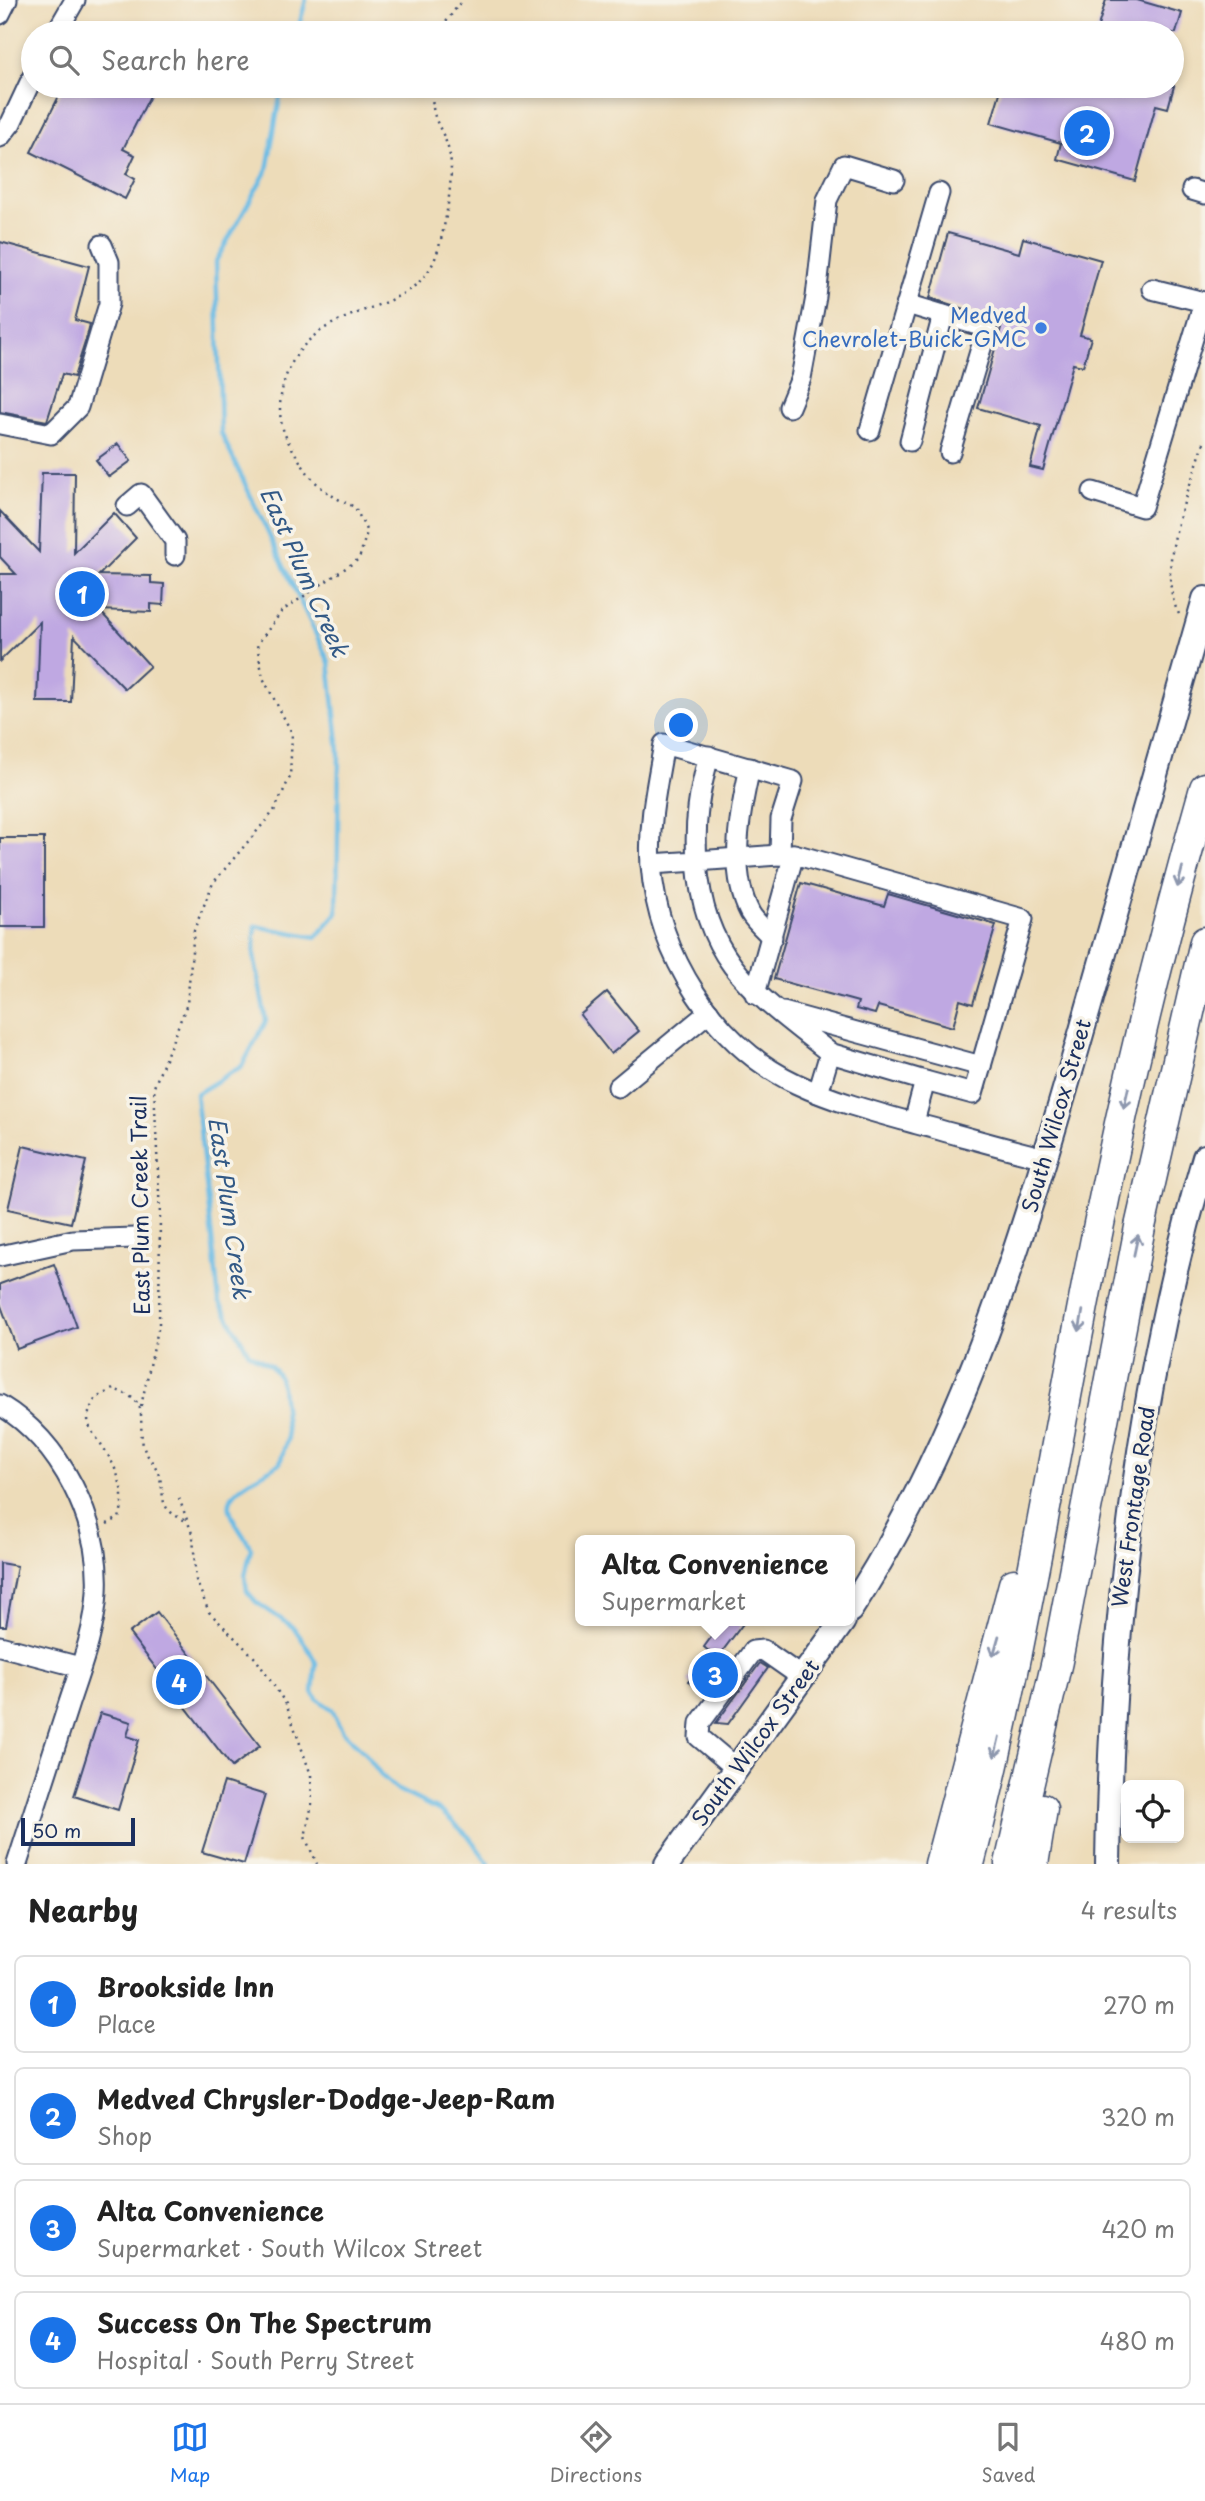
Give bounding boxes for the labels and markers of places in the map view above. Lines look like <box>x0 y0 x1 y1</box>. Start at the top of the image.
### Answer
pin: 2 <box>1064 107 1110 159</box>
place label: Medved Chevrolet-Buick-GMC <box>802 298 1027 354</box>
marker: Medved Chevrolet-Buick-GMC <box>1033 320 1049 336</box>
pin: 1 <box>59 568 105 620</box>
pin: 3 <box>692 1649 738 1701</box>
pin: 4 <box>156 1656 202 1708</box>

